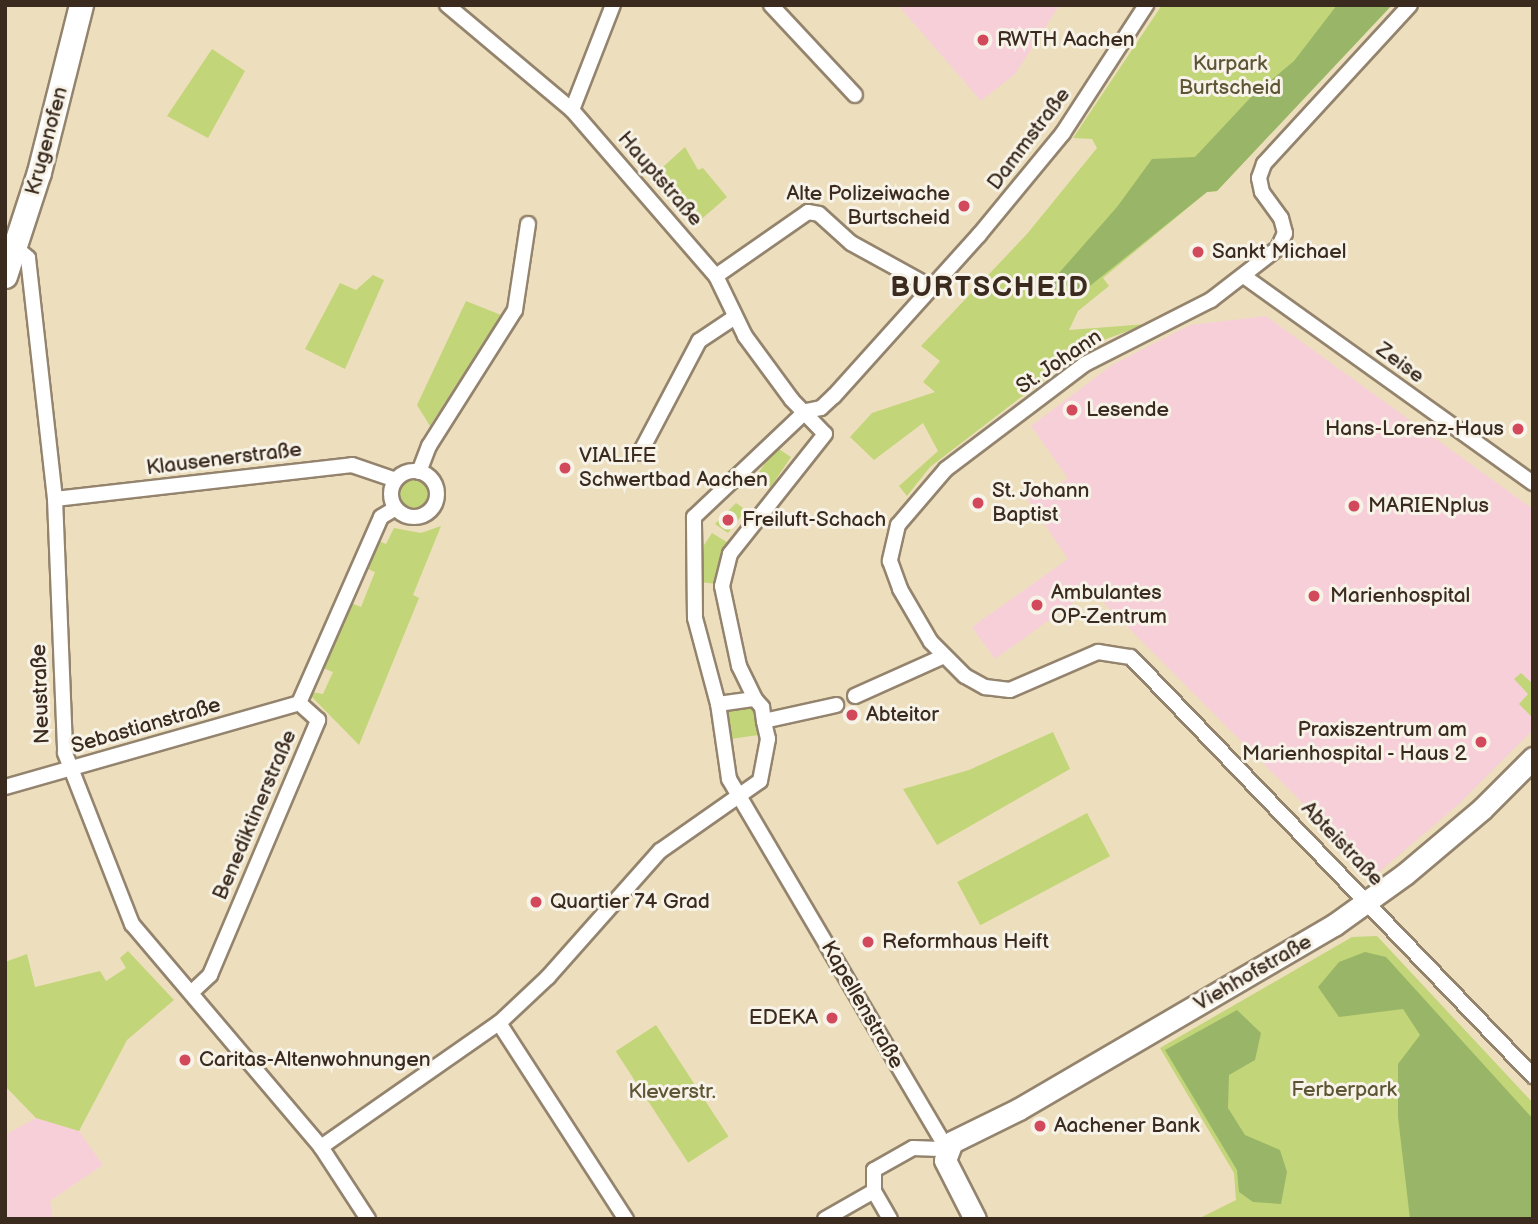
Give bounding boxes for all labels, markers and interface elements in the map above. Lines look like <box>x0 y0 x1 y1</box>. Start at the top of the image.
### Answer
place label: RWTH Aachen <box>997 27 1135 53</box>
marker: RWTH Aachen <box>975 32 991 48</box>
park label: Kurpark Burtscheid <box>1179 51 1281 101</box>
street label: Dammstraße <box>982 83 1076 195</box>
street label: Krugenofen <box>20 84 74 198</box>
street label: Hauptstraße <box>612 127 708 231</box>
place label: Alte Polizeiwache Burtscheid <box>786 181 950 231</box>
marker: Alte Polizeiwache Burtscheid <box>956 198 972 214</box>
place label: Sankt Michael <box>1212 239 1346 265</box>
marker: Sankt Michael <box>1190 244 1206 260</box>
district label: BURTSCHEID <box>891 271 1089 305</box>
street label: St. Johann <box>1011 324 1107 400</box>
street label: Zeise <box>1371 337 1429 389</box>
place label: Lesende <box>1086 397 1169 423</box>
marker: Lesende <box>1064 402 1080 418</box>
place label: Hans-Lorenz-Haus <box>1325 416 1504 442</box>
marker: Hans-Lorenz-Haus <box>1510 421 1526 437</box>
street label: Klausenerstraße <box>145 437 303 481</box>
place label: VIALIFE Schwertbad Aachen <box>579 443 768 493</box>
marker: VIALIFE Schwertbad Aachen <box>557 460 573 476</box>
place label: St. Johann Baptist <box>992 478 1091 528</box>
place label: MARIENplus <box>1368 493 1489 519</box>
marker: St. Johann Baptist <box>970 495 986 511</box>
marker: MARIENplus <box>1346 498 1362 514</box>
place label: Freiluft-Schach <box>742 507 886 533</box>
marker: Freiluft-Schach <box>720 512 736 528</box>
place label: Ambulantes OP-Zentrum <box>1051 580 1167 630</box>
place label: Marienhospital <box>1330 583 1470 609</box>
marker: Marienhospital <box>1304 586 1324 606</box>
marker: Ambulantes OP-Zentrum <box>1029 597 1045 613</box>
street label: Neustraße <box>27 644 55 744</box>
street label: Sebastianstraße <box>68 693 224 759</box>
place label: Abteitor <box>866 702 939 728</box>
marker: Abteitor <box>844 707 860 723</box>
place label: Praxiszentrum am Marienhospital - Haus 2 <box>1240 717 1467 767</box>
street label: Benediktinerstraße <box>208 726 302 904</box>
marker: Praxiszentrum am Marienhospital - Haus 2 <box>1473 734 1489 750</box>
street label: Abteistraße <box>1296 797 1388 891</box>
place label: Quartier 74 Grad <box>550 889 710 915</box>
marker: Quartier 74 Grad <box>528 894 544 910</box>
place label: Reformhaus Heift <box>882 929 1049 955</box>
street label: Viehhofstraße <box>1190 929 1316 1017</box>
marker: Reformhaus Heift <box>860 934 876 950</box>
street label: Kapellenstraße <box>815 937 909 1073</box>
place label: EDEKA <box>749 1005 818 1031</box>
marker: EDEKA <box>824 1010 840 1026</box>
place label: Caritas-Altenwohnungen <box>199 1047 431 1073</box>
marker: Caritas-Altenwohnungen <box>177 1052 193 1068</box>
park label: Ferberpark <box>1291 1077 1397 1103</box>
park label: Kleverstr. <box>628 1079 716 1105</box>
place label: Aachener Bank <box>1054 1113 1199 1139</box>
marker: Aachener Bank <box>1032 1118 1048 1134</box>

